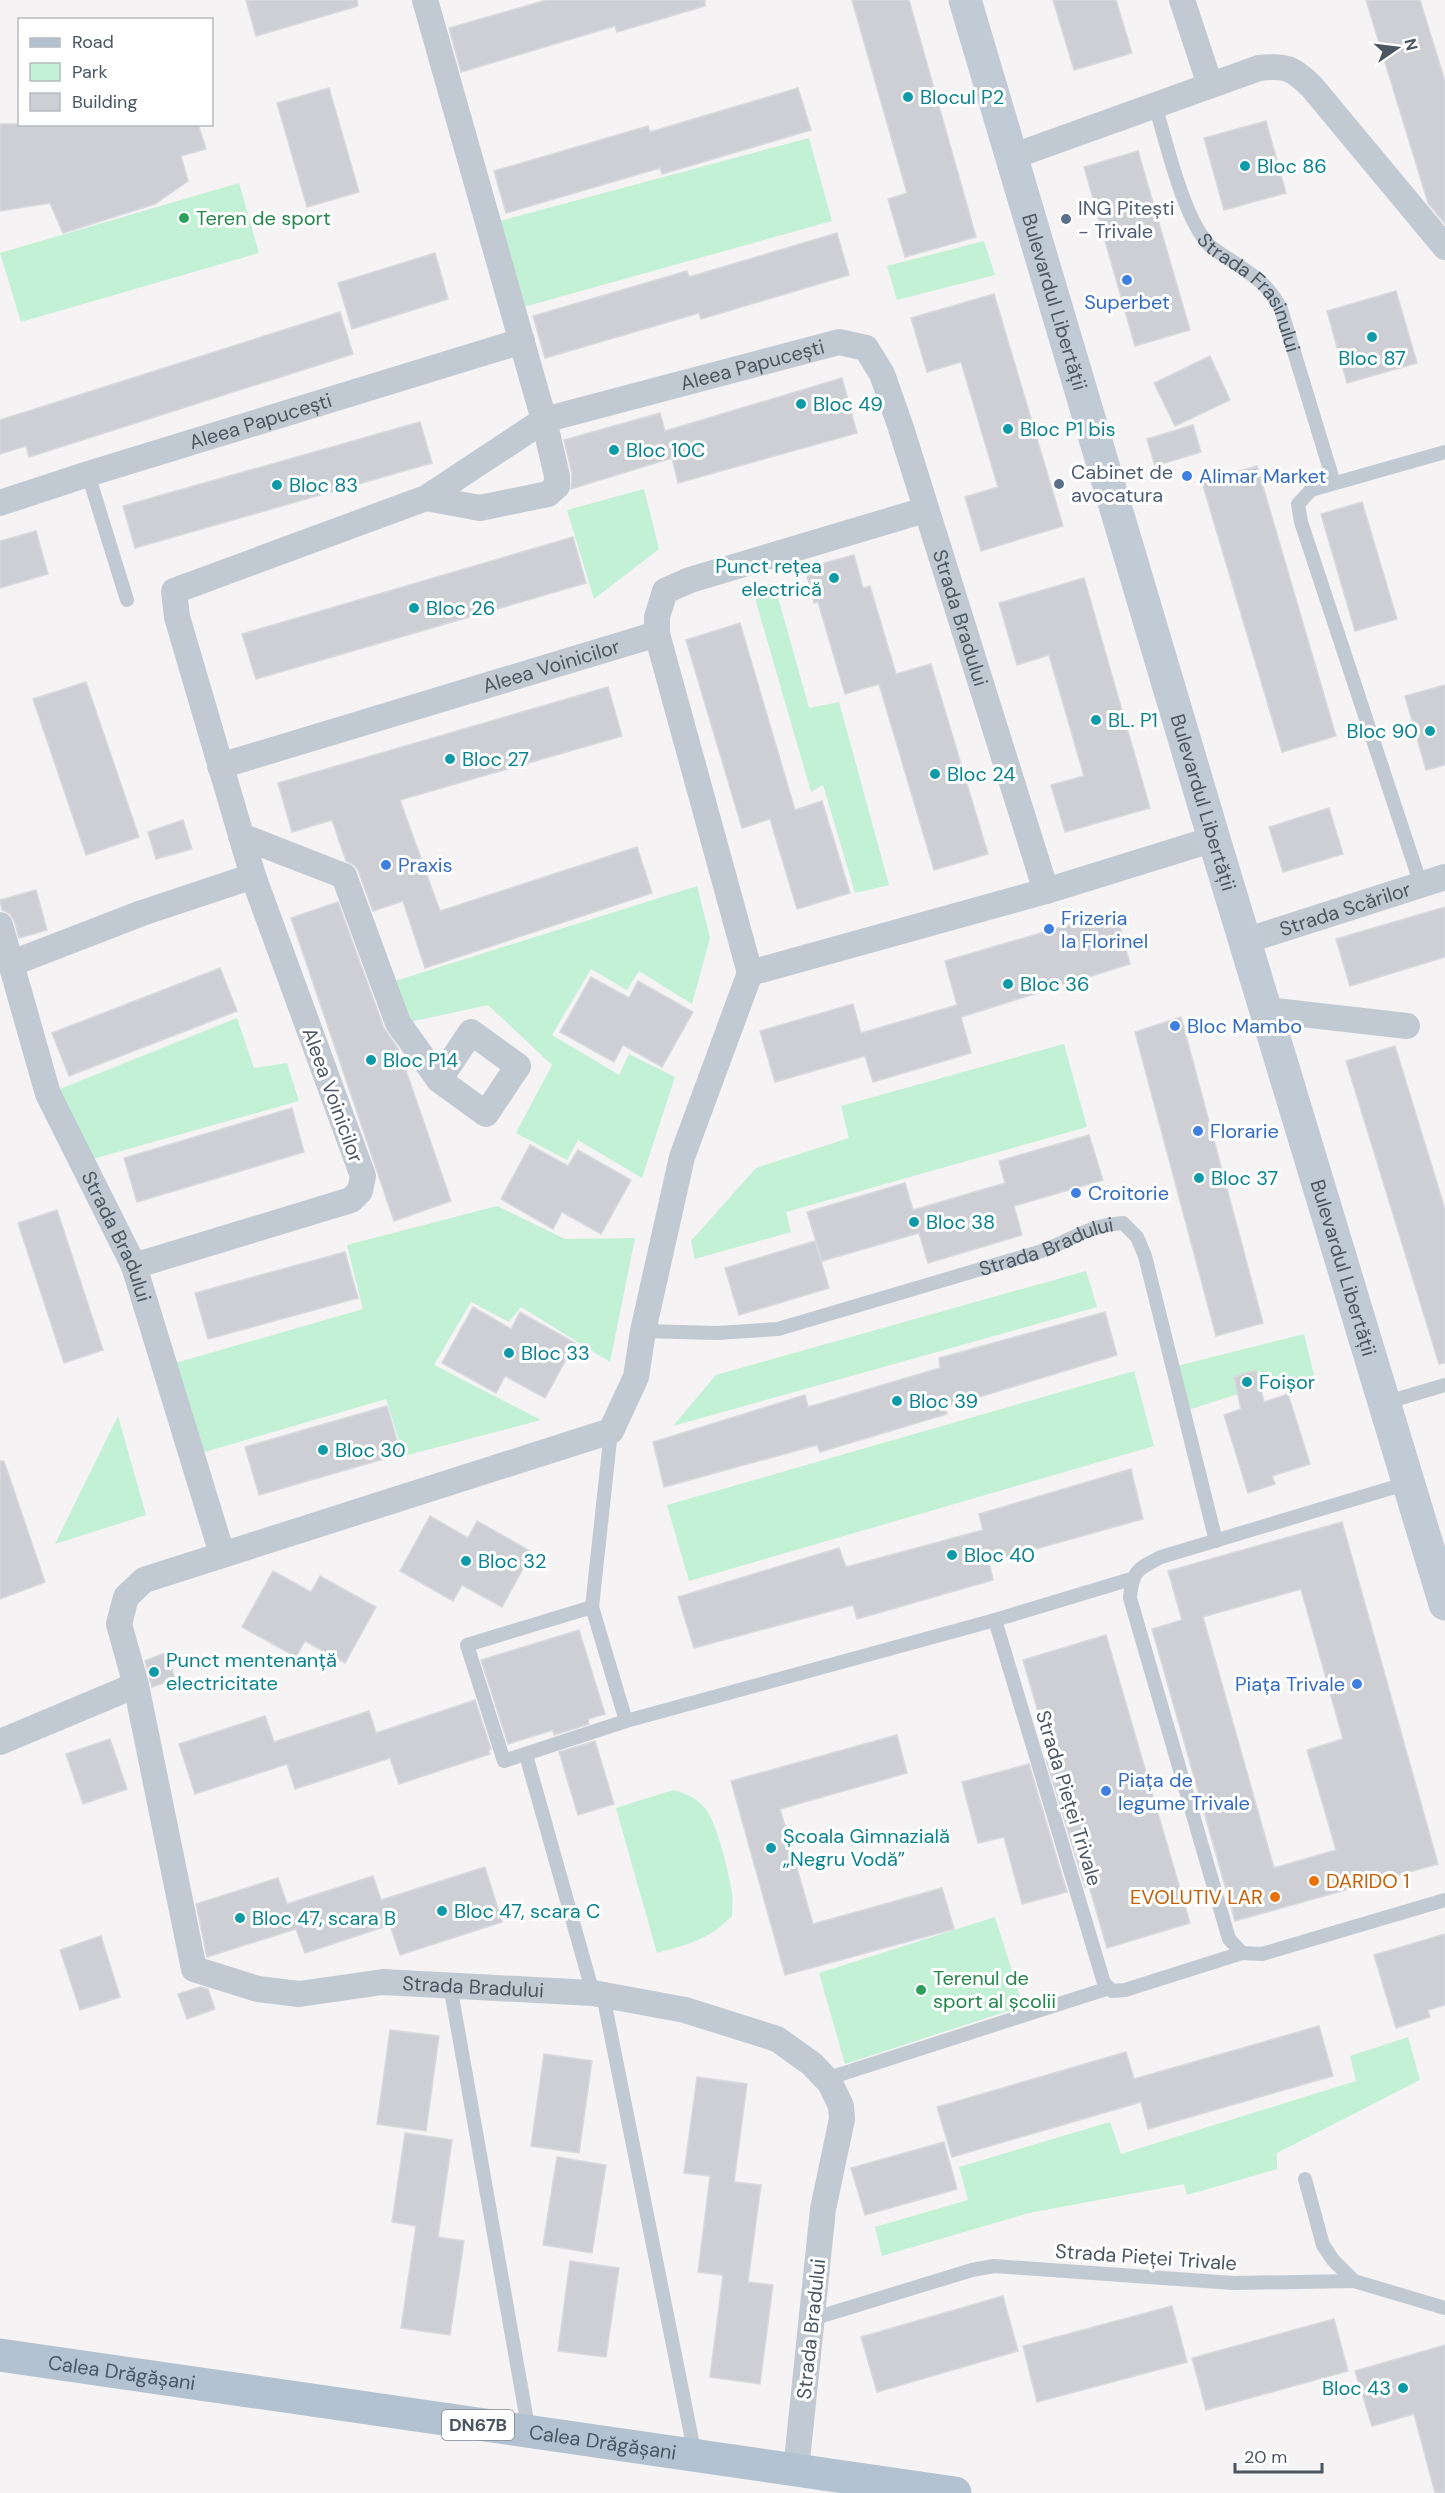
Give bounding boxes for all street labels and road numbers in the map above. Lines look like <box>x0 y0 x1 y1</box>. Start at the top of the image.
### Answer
street label: Bulevardul Libertății <box>1016 210 1093 394</box>
street label: Strada Frasinului <box>1191 228 1306 355</box>
street label: Aleea Papucești <box>678 333 827 396</box>
street label: Aleea Papucești <box>186 387 335 455</box>
street label: Strada Bradului <box>927 546 994 689</box>
street label: Aleea Voinicilor <box>480 633 623 699</box>
street label: Bulevardul Libertății <box>1165 711 1242 894</box>
street label: Strada Scărilor <box>1276 876 1414 942</box>
street label: Aleea Voinicilor <box>297 1024 369 1166</box>
street label: Strada Bradului <box>76 1166 157 1305</box>
street label: Bulevardul Libertății <box>1305 1176 1382 1359</box>
street label: Strada Bradului <box>976 1211 1115 1282</box>
street label: Strada Pieței Trivale <box>1030 1707 1108 1889</box>
street label: Strada Bradului <box>402 1970 545 2003</box>
street label: Strada Pieței Trivale <box>1054 2238 1238 2276</box>
street label: Strada Bradului <box>791 2257 831 2401</box>
street label: Calea Drăgășani <box>46 2349 197 2396</box>
road number: DN67B <box>442 2410 514 2440</box>
street label: Calea Drăgășani <box>527 2419 678 2466</box>

